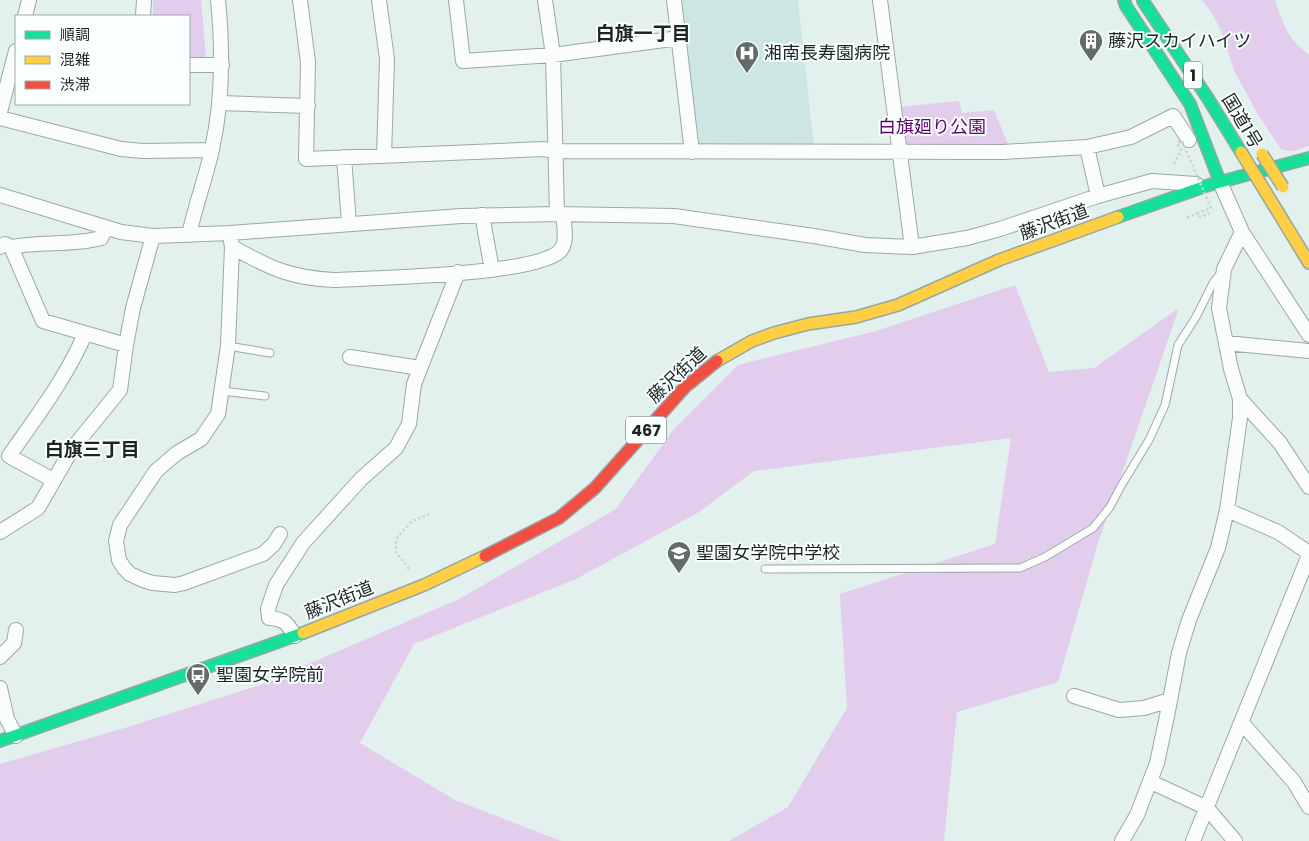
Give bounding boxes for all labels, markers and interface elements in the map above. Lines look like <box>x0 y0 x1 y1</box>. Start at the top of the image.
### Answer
legend <box>15 15 190 105</box>
district label: 白旗一丁目 <box>595 20 691 47</box>
text: 順調 <box>60 24 90 45</box>
building icon: 藤沢スカイハイツ <box>1078 28 1104 62</box>
place label: 藤沢スカイハイツ <box>1108 28 1251 53</box>
hospital icon: 湘南長寿園病院 <box>734 40 760 74</box>
place label: 湘南長寿園病院 <box>764 40 890 65</box>
text: 混雑 <box>60 49 90 70</box>
road number: 1 <box>1184 62 1202 88</box>
text: 渋滞 <box>60 74 90 95</box>
street label: 国道1号 <box>1216 89 1269 153</box>
park label: 白旗廻り公園 <box>878 114 986 139</box>
street label: 藤沢街道 <box>1016 197 1092 246</box>
street label: 藤沢街道 <box>642 341 712 408</box>
road number: 467 <box>626 416 666 444</box>
district label: 白旗三丁目 <box>44 436 140 463</box>
school or university icon: 聖園女学院中学校 <box>666 540 692 574</box>
place label: 聖園女学院中学校 <box>696 540 840 565</box>
street label: 藤沢街道 <box>301 574 377 625</box>
bus stop icon: 聖園女学院前 <box>185 662 211 696</box>
place label: 聖園女学院前 <box>216 662 324 687</box>

